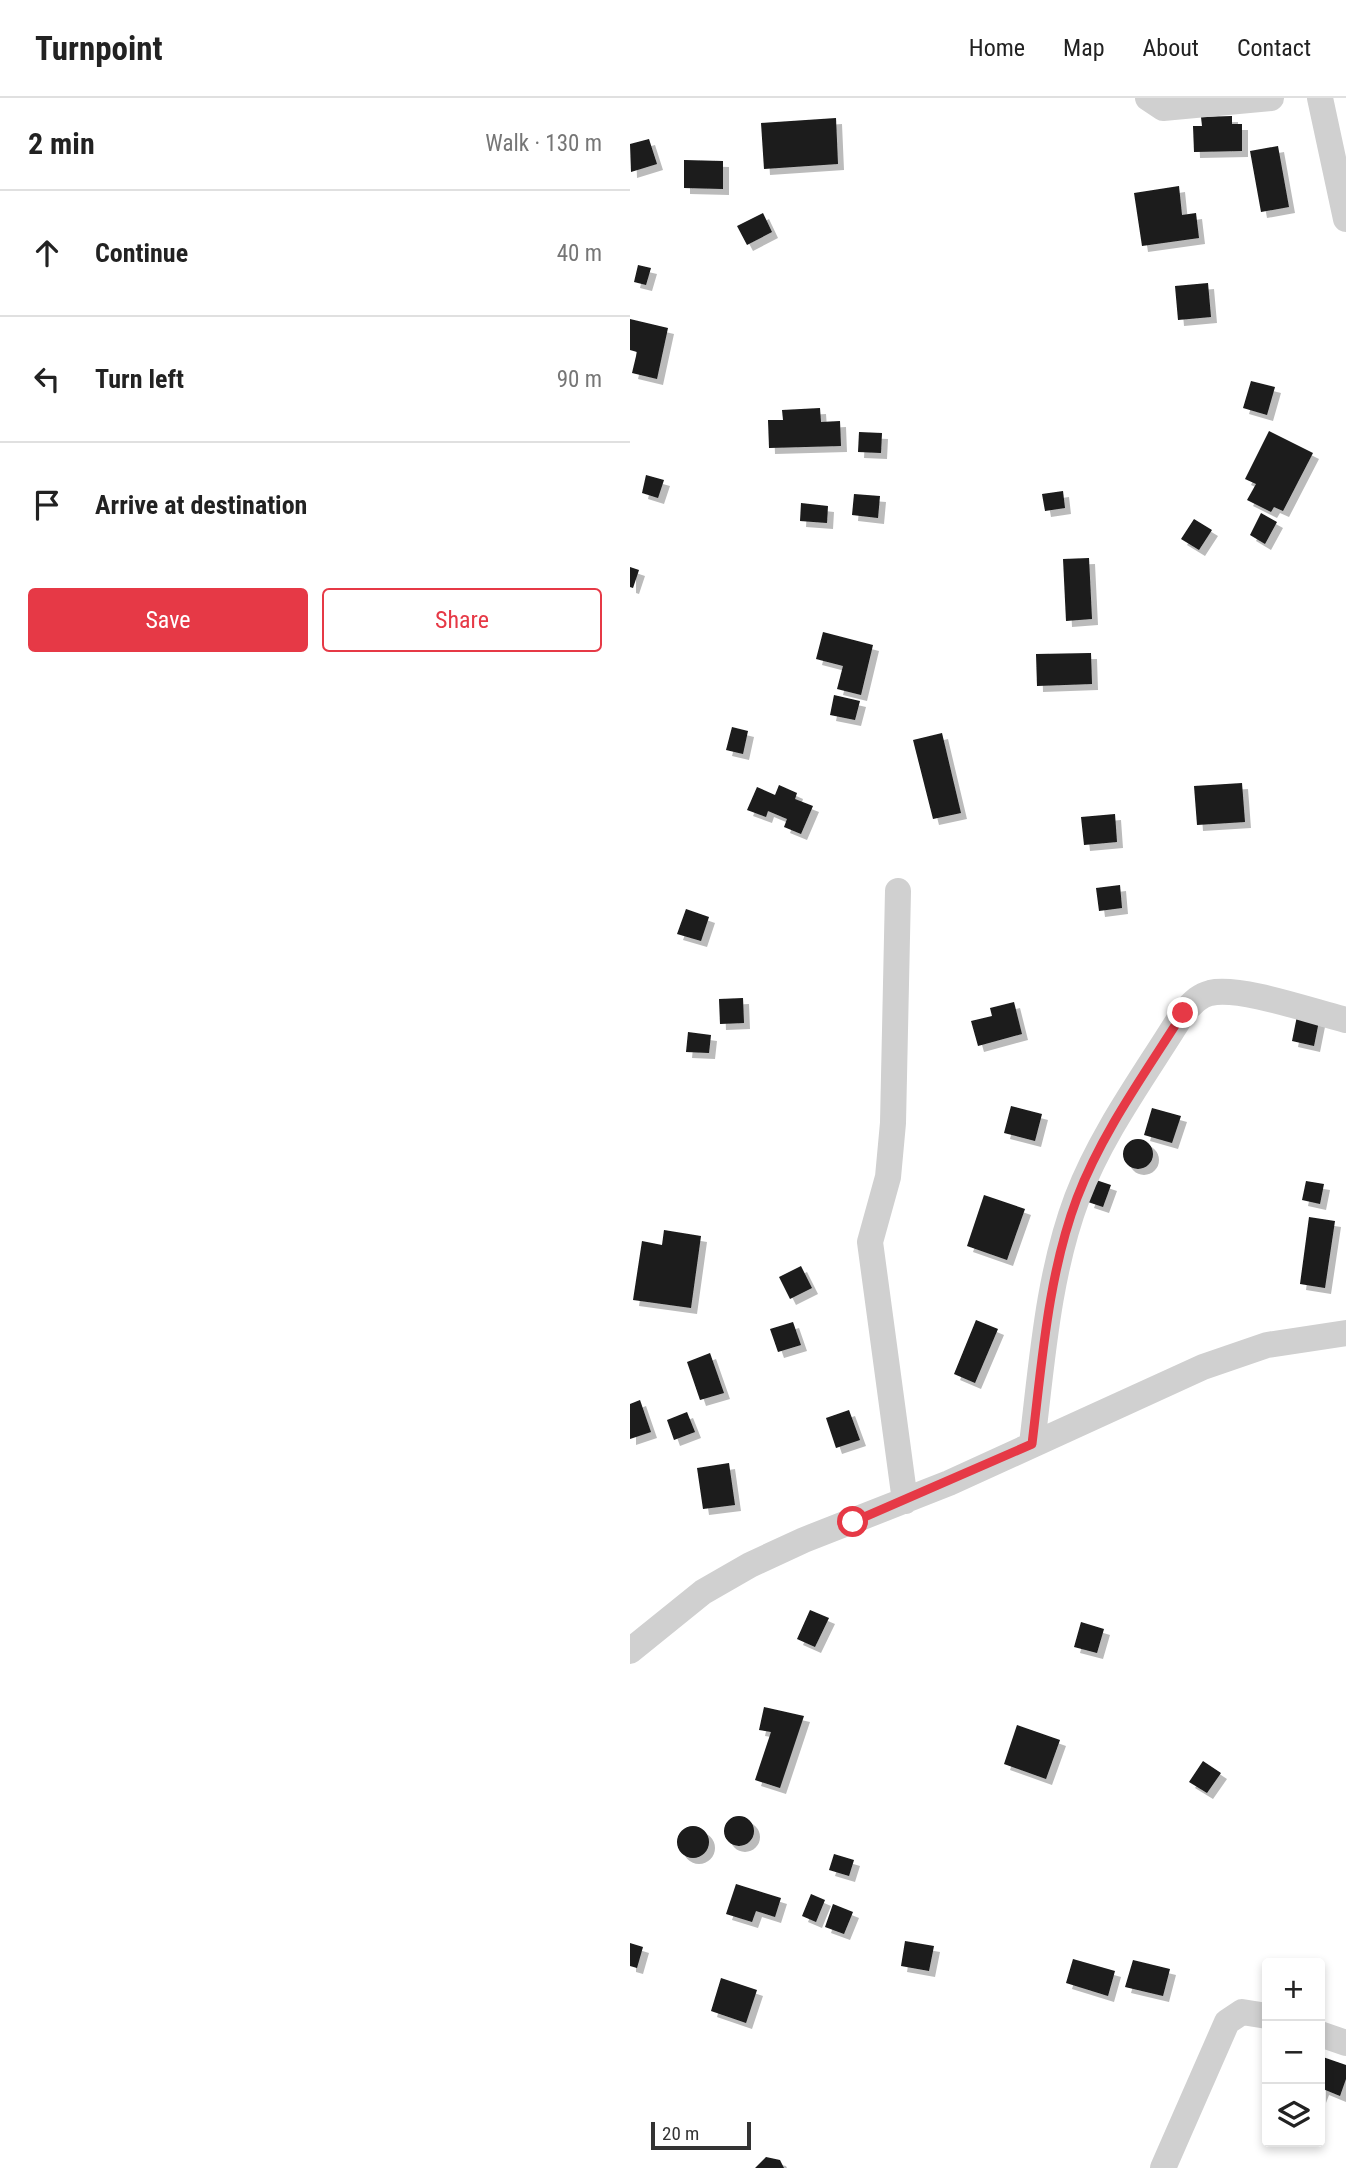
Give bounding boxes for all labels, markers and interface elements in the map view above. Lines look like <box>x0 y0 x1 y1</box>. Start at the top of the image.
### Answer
text: Turnpoint <box>35 29 163 68</box>
text: Home <box>969 34 1025 62</box>
text: Map <box>1063 34 1105 62</box>
text: About <box>1143 34 1199 62</box>
text: Contact <box>1237 34 1311 62</box>
text: 2 min <box>28 126 95 161</box>
text: Walk · 130 m <box>485 130 602 157</box>
icon: ahead <box>28 234 66 272</box>
text: Continue <box>95 238 188 268</box>
text: 40 m <box>557 240 602 267</box>
icon: left <box>28 360 66 398</box>
text: Turn left <box>95 364 184 394</box>
text: 90 m <box>557 366 602 393</box>
icon: arrive <box>28 486 66 524</box>
text: Arrive at destination <box>95 490 307 520</box>
button: Save <box>28 588 308 652</box>
button: Share <box>322 588 602 652</box>
route end <box>1167 997 1198 1028</box>
route start <box>837 1506 868 1537</box>
map controls <box>1262 1958 1325 2147</box>
button: + <box>1262 1958 1325 2021</box>
button: − <box>1262 2021 1325 2084</box>
button: layers <box>1262 2084 1325 2147</box>
scale bar <box>651 2119 751 2151</box>
text: 20 m <box>662 2122 699 2145</box>

